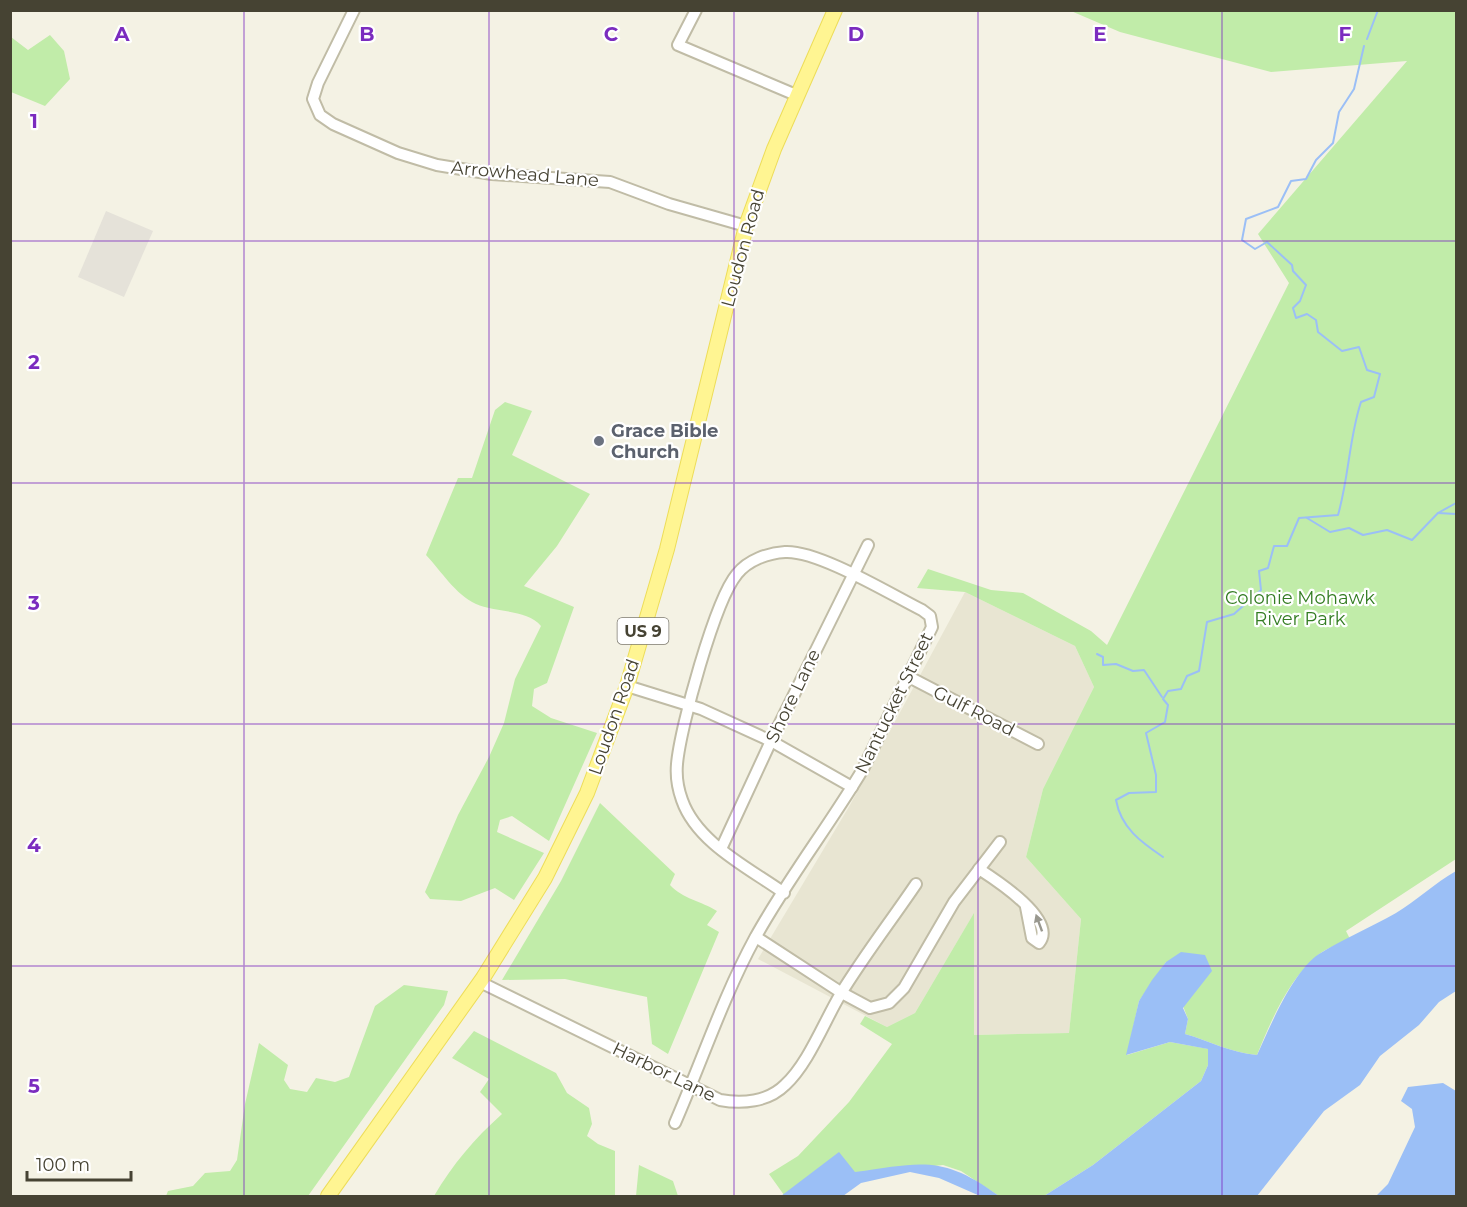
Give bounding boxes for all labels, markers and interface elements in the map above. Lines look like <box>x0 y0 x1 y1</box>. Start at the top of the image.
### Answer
text: A <box>113 22 130 46</box>
text: B <box>359 22 375 46</box>
text: C <box>604 22 619 46</box>
text: D <box>848 22 864 46</box>
text: E <box>1093 22 1107 46</box>
text: F <box>1339 22 1352 46</box>
text: 1 <box>30 109 38 133</box>
street label: Arrowhead Lane <box>450 157 600 191</box>
street label: Loudon Road <box>717 187 769 309</box>
text: 2 <box>28 350 40 374</box>
place label: Grace Bible Church <box>611 420 718 463</box>
marker: Grace Bible Church <box>592 434 606 448</box>
park label: Colonie Mohawk River Park <box>1225 587 1375 630</box>
text: 3 <box>27 591 40 615</box>
road number: US 9 <box>618 618 668 644</box>
street label: Nantucket Street <box>850 629 938 777</box>
street label: Shore Lane <box>761 646 825 746</box>
street label: Loudon Road <box>584 656 644 778</box>
street label: Gulf Road <box>929 681 1019 741</box>
text: 4 <box>27 833 41 857</box>
one-way arrow <box>1033 913 1043 931</box>
street label: Harbor Lane <box>609 1038 719 1106</box>
text: 5 <box>28 1074 40 1098</box>
scale bar <box>27 1144 130 1182</box>
text: 100 m <box>36 1154 90 1176</box>

